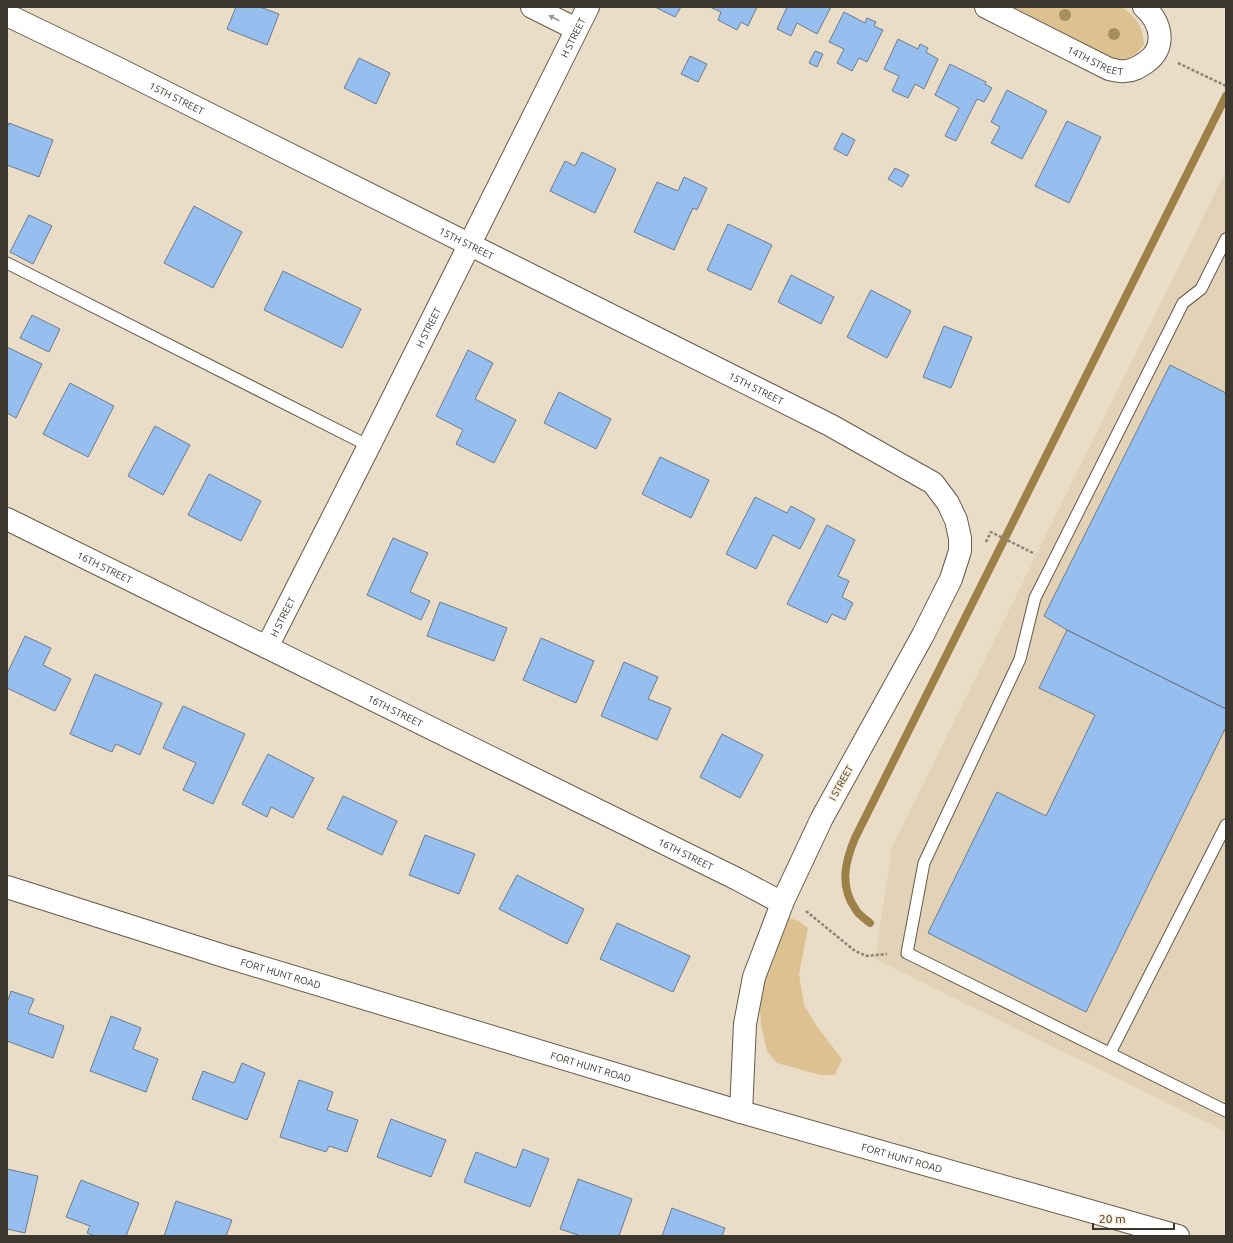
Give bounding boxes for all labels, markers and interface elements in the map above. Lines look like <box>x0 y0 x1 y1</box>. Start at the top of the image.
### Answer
one-way arrow <box>548 15 560 21</box>
street label: H STREET <box>558 15 588 59</box>
street label: 14TH STREET <box>1066 44 1124 77</box>
street label: 15TH STREET <box>148 80 206 116</box>
street label: 15TH STREET <box>437 225 496 262</box>
street label: H STREET <box>414 305 443 349</box>
street label: 15TH STREET <box>727 370 786 407</box>
street label: 16TH STREET <box>75 549 134 586</box>
street label: H STREET <box>268 595 297 638</box>
street label: 16TH STREET <box>366 692 425 729</box>
street label: I STREET <box>827 763 855 803</box>
street label: 16TH STREET <box>657 836 716 872</box>
street label: FORT HUNT ROAD <box>239 956 322 990</box>
street label: FORT HUNT ROAD <box>549 1049 632 1084</box>
street label: FORT HUNT ROAD <box>860 1141 944 1174</box>
scale bar <box>1093 1205 1174 1231</box>
text: 20 m <box>1099 1212 1126 1225</box>

